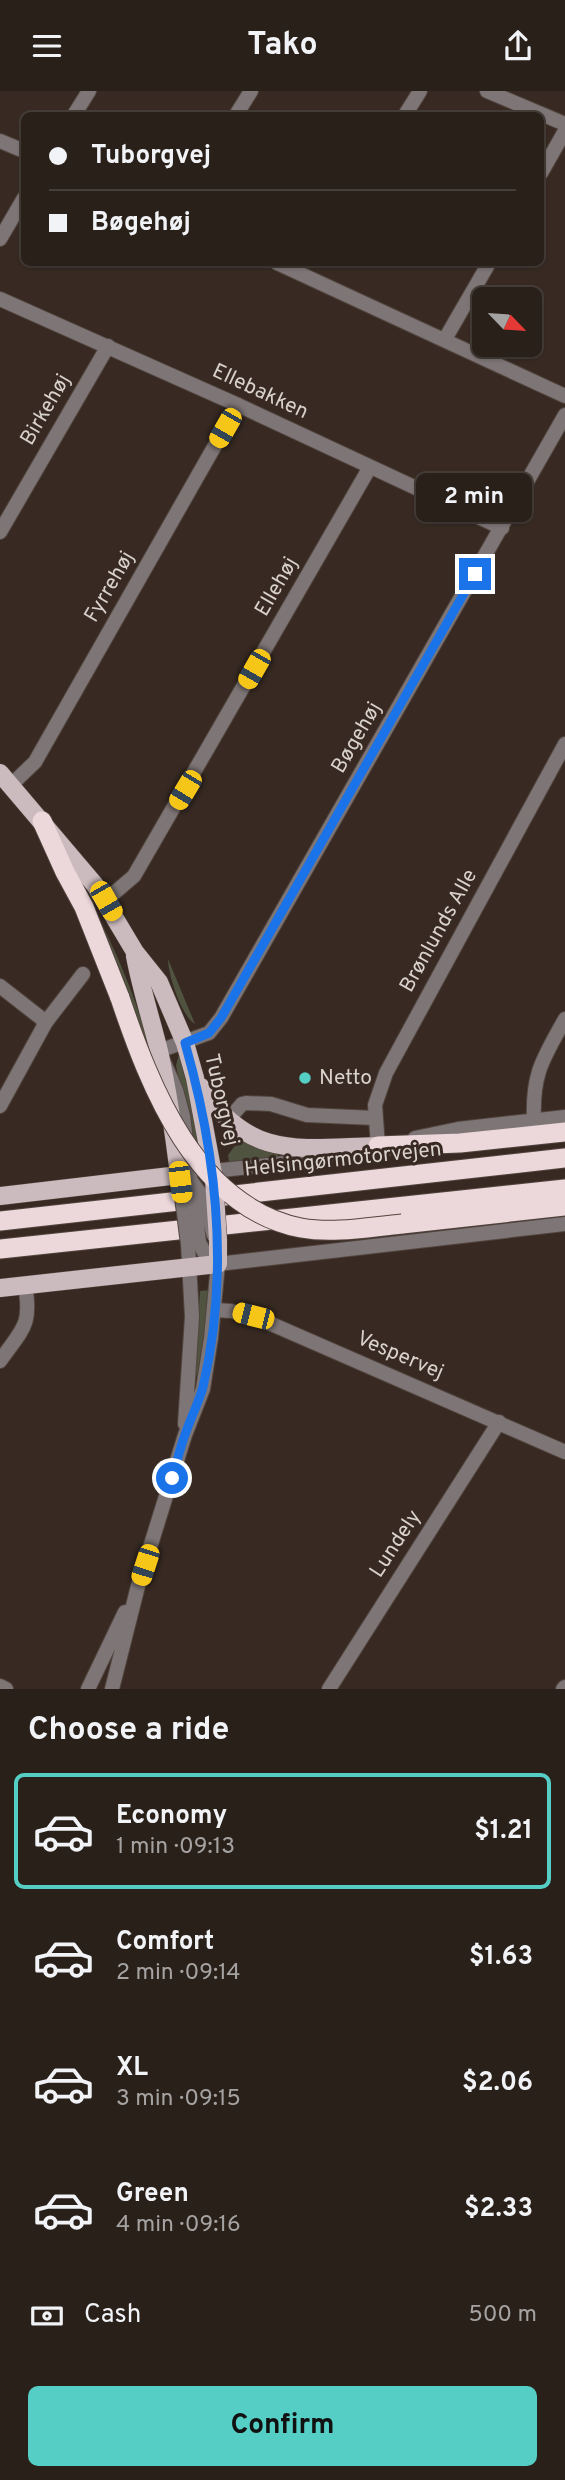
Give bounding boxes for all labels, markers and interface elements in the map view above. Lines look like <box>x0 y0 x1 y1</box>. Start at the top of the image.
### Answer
text: Tako <box>247 26 318 66</box>
icon: menu <box>28 27 66 65</box>
icon: share <box>499 27 537 65</box>
text: Tuborgvej <box>91 140 211 173</box>
text: Bøgehøj <box>91 207 191 240</box>
north arrow <box>472 287 542 357</box>
map controls <box>472 287 542 357</box>
street label: Ellebakken <box>208 358 312 426</box>
street label: Birkehøj <box>15 369 77 451</box>
car <box>206 405 245 451</box>
callout: 2 min <box>417 473 533 521</box>
text: 2 min <box>444 483 504 512</box>
street label: Fyrrehøj <box>79 547 141 627</box>
street label: Ellehøj <box>249 553 305 621</box>
route end <box>459 558 491 590</box>
car <box>235 646 274 692</box>
street label: Bøgehøj <box>326 697 388 779</box>
car <box>166 767 205 813</box>
street label: Brønlunds Alle <box>394 865 484 997</box>
car <box>87 878 126 924</box>
street label: Tuborgvej <box>197 1051 245 1149</box>
place label: Netto <box>319 1065 372 1092</box>
marker: Netto <box>297 1070 313 1086</box>
street label: Helsingørmotorvejen <box>243 1136 443 1184</box>
car <box>168 1160 193 1204</box>
car <box>231 1301 276 1331</box>
street label: Vespervej <box>352 1326 448 1386</box>
route start <box>156 1462 188 1494</box>
street label: Lundely <box>364 1505 428 1583</box>
car <box>129 1542 162 1588</box>
text: Choose a ride <box>28 1711 229 1751</box>
icon: car <box>32 1800 95 1863</box>
text: Economy <box>116 1800 227 1833</box>
text: $1.21 <box>474 1815 533 1848</box>
text: 1 min · 09:13 <box>116 1833 235 1862</box>
icon: car <box>32 1926 95 1989</box>
text: Comfort <box>116 1926 214 1959</box>
text: $1.63 <box>469 1941 533 1974</box>
text: 2 min · 09:14 <box>116 1959 241 1988</box>
icon: car <box>32 2052 95 2115</box>
text: XL <box>116 2052 148 2085</box>
text: $2.06 <box>462 2067 533 2100</box>
text: 3 min · 09:15 <box>116 2085 241 2114</box>
icon: car <box>32 2178 95 2241</box>
text: Green <box>116 2178 189 2211</box>
text: $2.33 <box>464 2193 533 2226</box>
text: 4 min · 09:16 <box>116 2211 241 2240</box>
icon: cash <box>28 2297 66 2335</box>
text: Cash <box>84 2299 141 2332</box>
text: 500 m <box>469 2301 537 2330</box>
button: Confirm <box>28 2386 537 2466</box>

